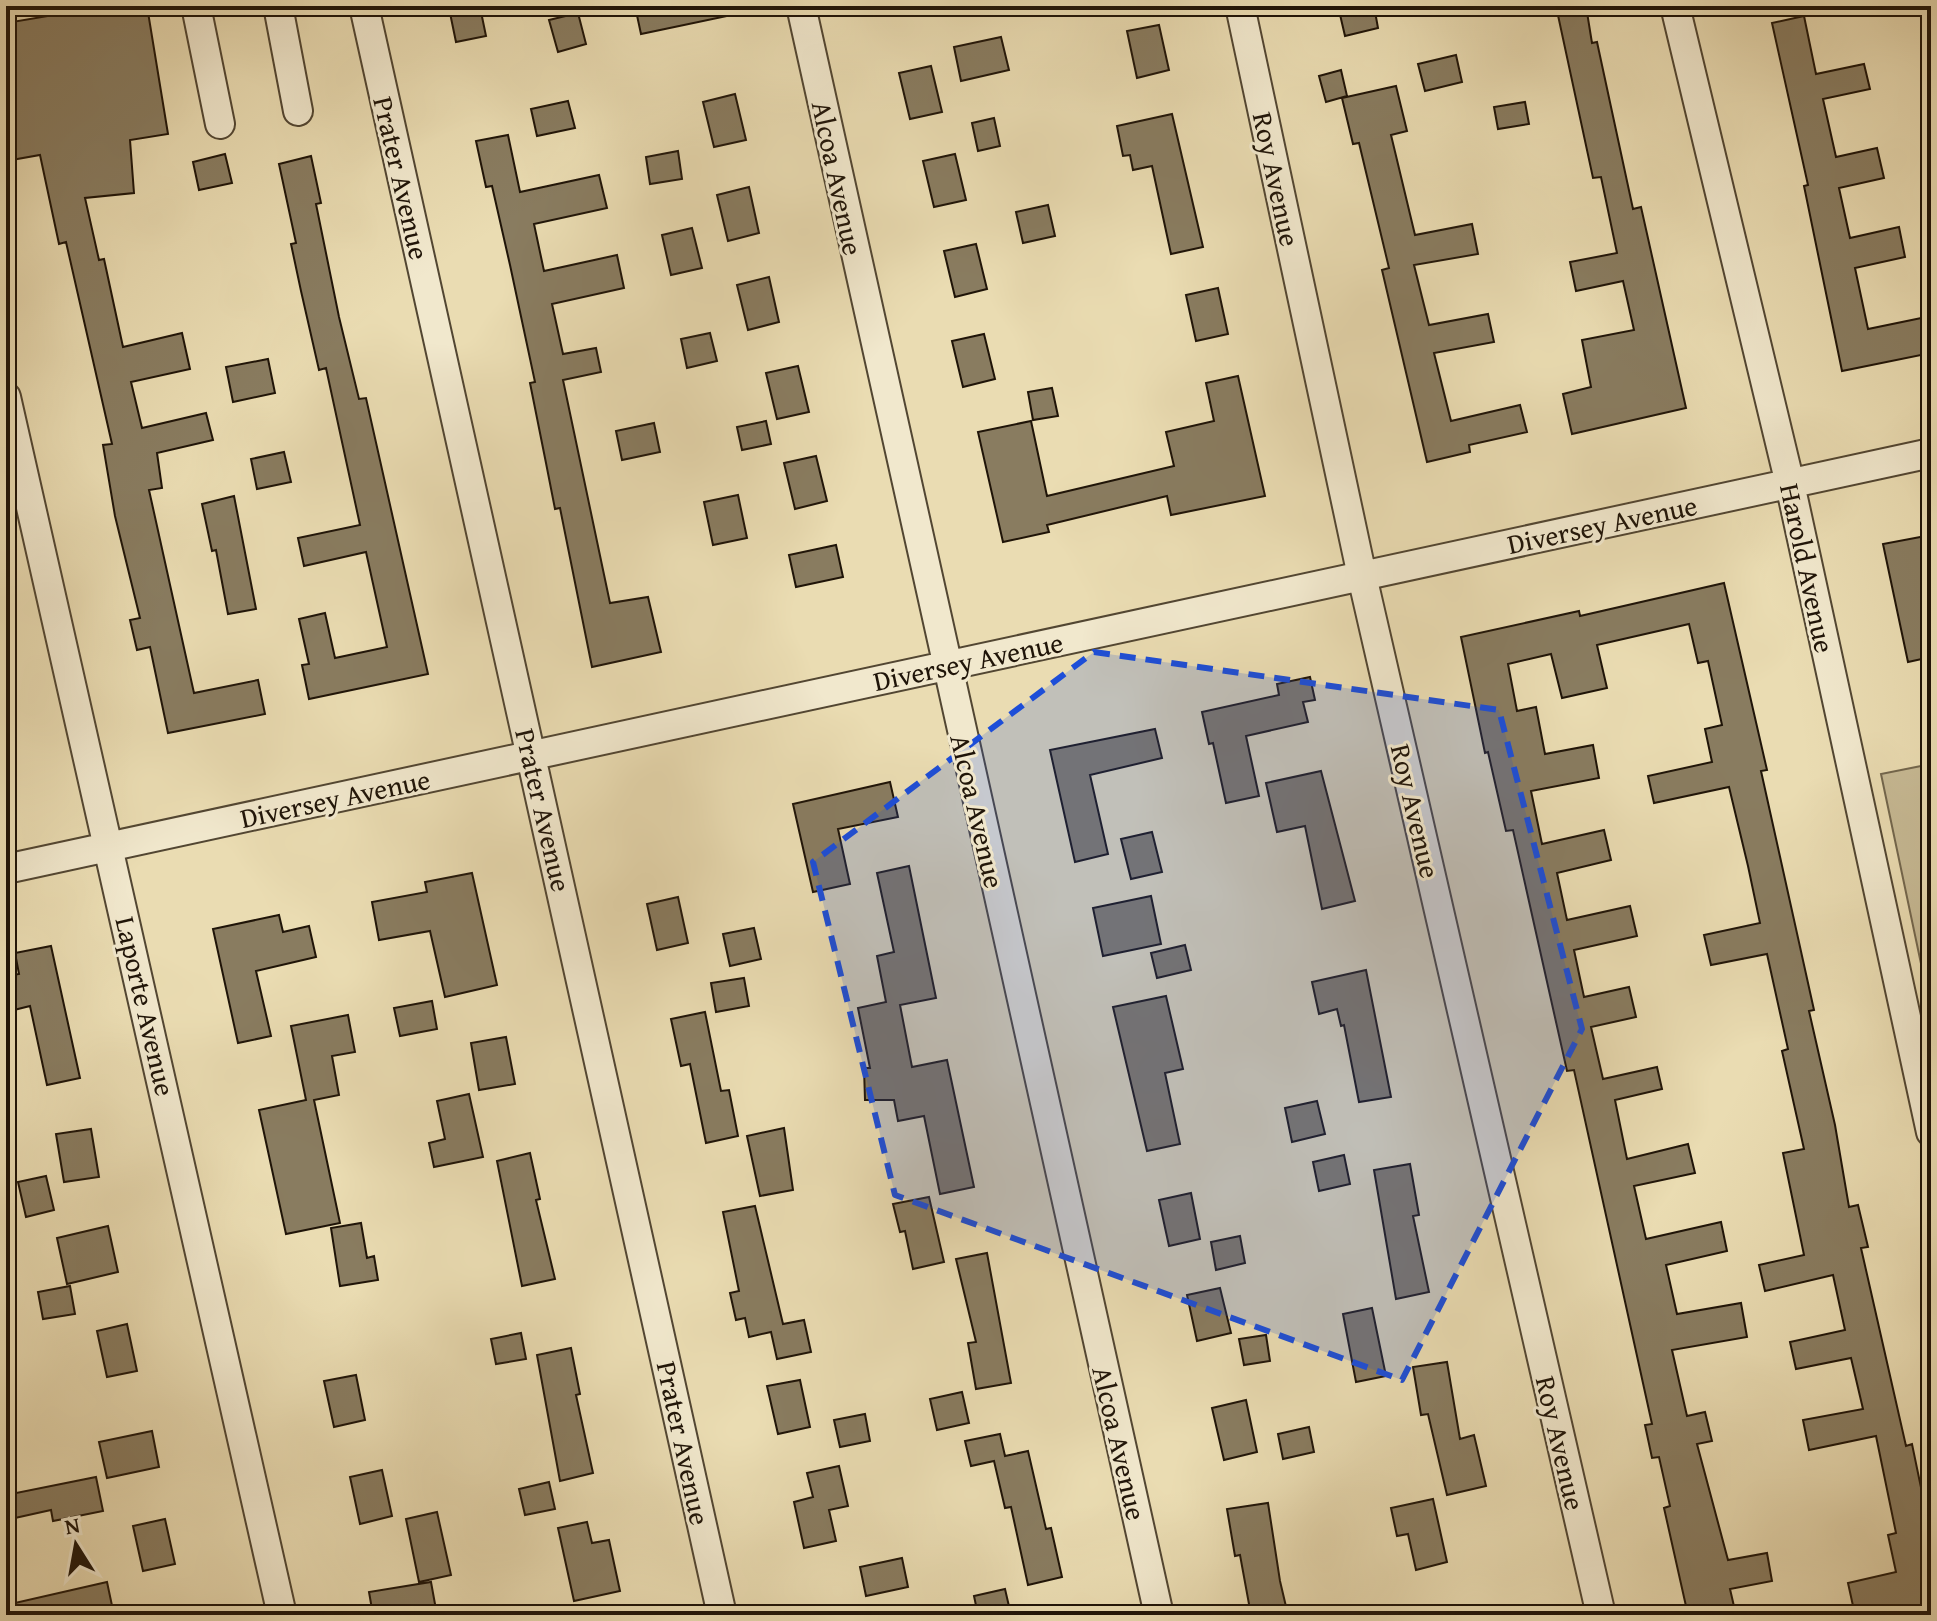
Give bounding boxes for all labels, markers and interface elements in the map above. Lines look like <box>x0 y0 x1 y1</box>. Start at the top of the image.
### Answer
street label: Prater Avenue <box>363 92 441 264</box>
street label: Alcoa Avenue <box>802 97 874 259</box>
street label: Roy Avenue <box>1243 108 1311 250</box>
street label: Harold Avenue <box>1770 480 1846 656</box>
street label: Diversey Avenue <box>1503 484 1701 564</box>
street label: Diversey Avenue <box>869 621 1067 701</box>
street label: Prater Avenue <box>505 724 583 896</box>
street label: Alcoa Avenue <box>940 730 1016 892</box>
street label: Roy Avenue <box>1381 740 1451 882</box>
street label: Diversey Avenue <box>236 758 434 838</box>
street label: Laporte Avenue <box>105 912 187 1100</box>
street label: Prater Avenue <box>647 1357 721 1529</box>
street label: Alcoa Avenue <box>1082 1362 1158 1524</box>
street label: Roy Avenue <box>1526 1372 1596 1514</box>
north arrow <box>36 1505 116 1585</box>
text: N <box>62 1508 83 1542</box>

